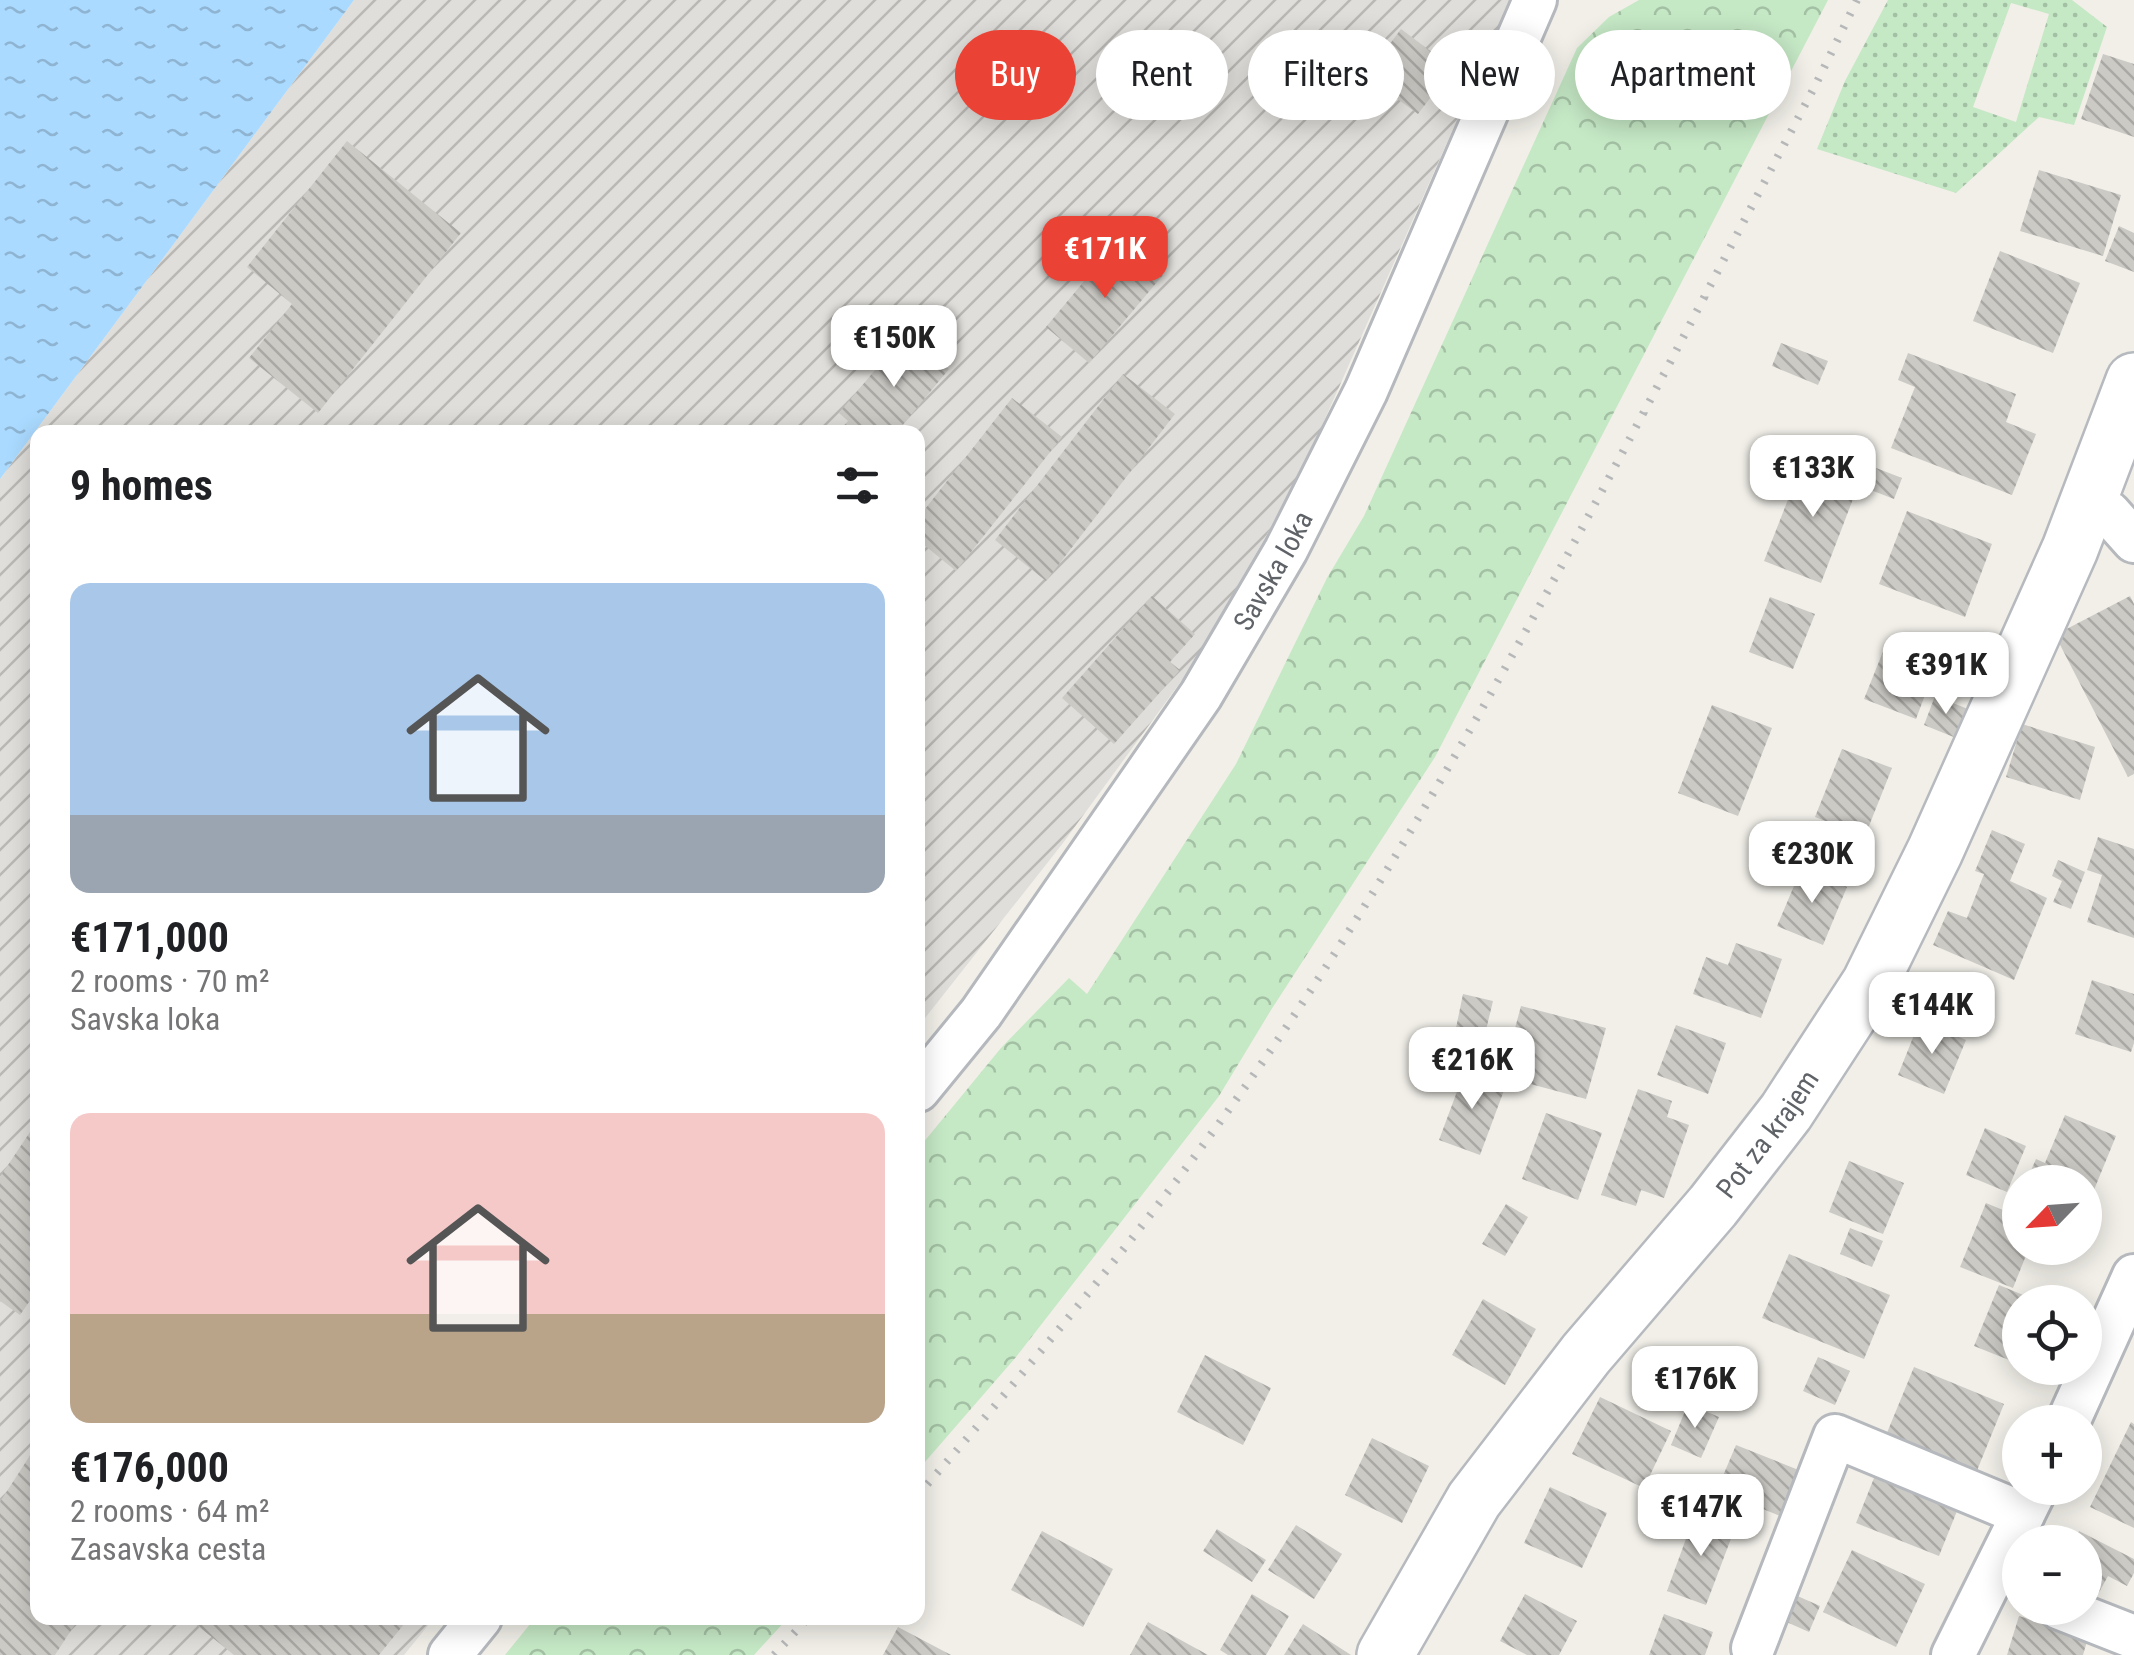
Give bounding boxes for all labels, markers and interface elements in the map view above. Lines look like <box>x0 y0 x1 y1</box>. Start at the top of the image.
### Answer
chip: Buy <box>955 30 1076 120</box>
chip: Rent <box>1096 30 1228 120</box>
chip: Filters <box>1248 30 1404 120</box>
chip: New <box>1424 30 1555 120</box>
chip: Apartment <box>1575 30 1791 120</box>
pin: €171K <box>1035 216 1175 301</box>
text: €171K <box>1064 229 1146 267</box>
pin: €150K <box>824 305 964 390</box>
text: €150K <box>853 318 935 356</box>
pin: €133K <box>1743 435 1883 520</box>
text: €133K <box>1772 448 1854 486</box>
icon: filters <box>830 458 885 513</box>
text: 9 homes <box>70 461 213 510</box>
street label: Savska loka <box>1227 506 1320 636</box>
pin: €391K <box>1876 632 2016 717</box>
text: €391K <box>1905 645 1987 683</box>
icon: home <box>388 648 568 828</box>
pin: €230K <box>1742 821 1882 906</box>
text: €230K <box>1771 834 1853 872</box>
text: €171,000 <box>70 913 229 962</box>
text: 2 rooms · 70 m² <box>70 962 269 1000</box>
pin: €144K <box>1862 972 2002 1057</box>
text: €144K <box>1891 985 1973 1023</box>
text: Savska loka <box>70 1000 220 1038</box>
pin: €216K <box>1402 1027 1542 1112</box>
text: €216K <box>1431 1040 1513 1078</box>
street label: Pot za krajem <box>1709 1064 1826 1205</box>
north arrow <box>2002 1165 2102 1265</box>
map controls <box>2002 1165 2102 1625</box>
icon: home <box>388 1178 568 1358</box>
button: locate <box>2002 1285 2102 1385</box>
pin: €176K <box>1625 1346 1765 1431</box>
text: €176K <box>1654 1359 1736 1397</box>
button: + <box>2002 1405 2102 1505</box>
text: €176,000 <box>70 1443 229 1492</box>
pin: €147K <box>1631 1474 1771 1559</box>
text: €147K <box>1660 1487 1742 1525</box>
text: 2 rooms · 64 m² <box>70 1492 269 1530</box>
button: − <box>2002 1525 2102 1625</box>
text: Zasavska cesta <box>70 1530 266 1568</box>

